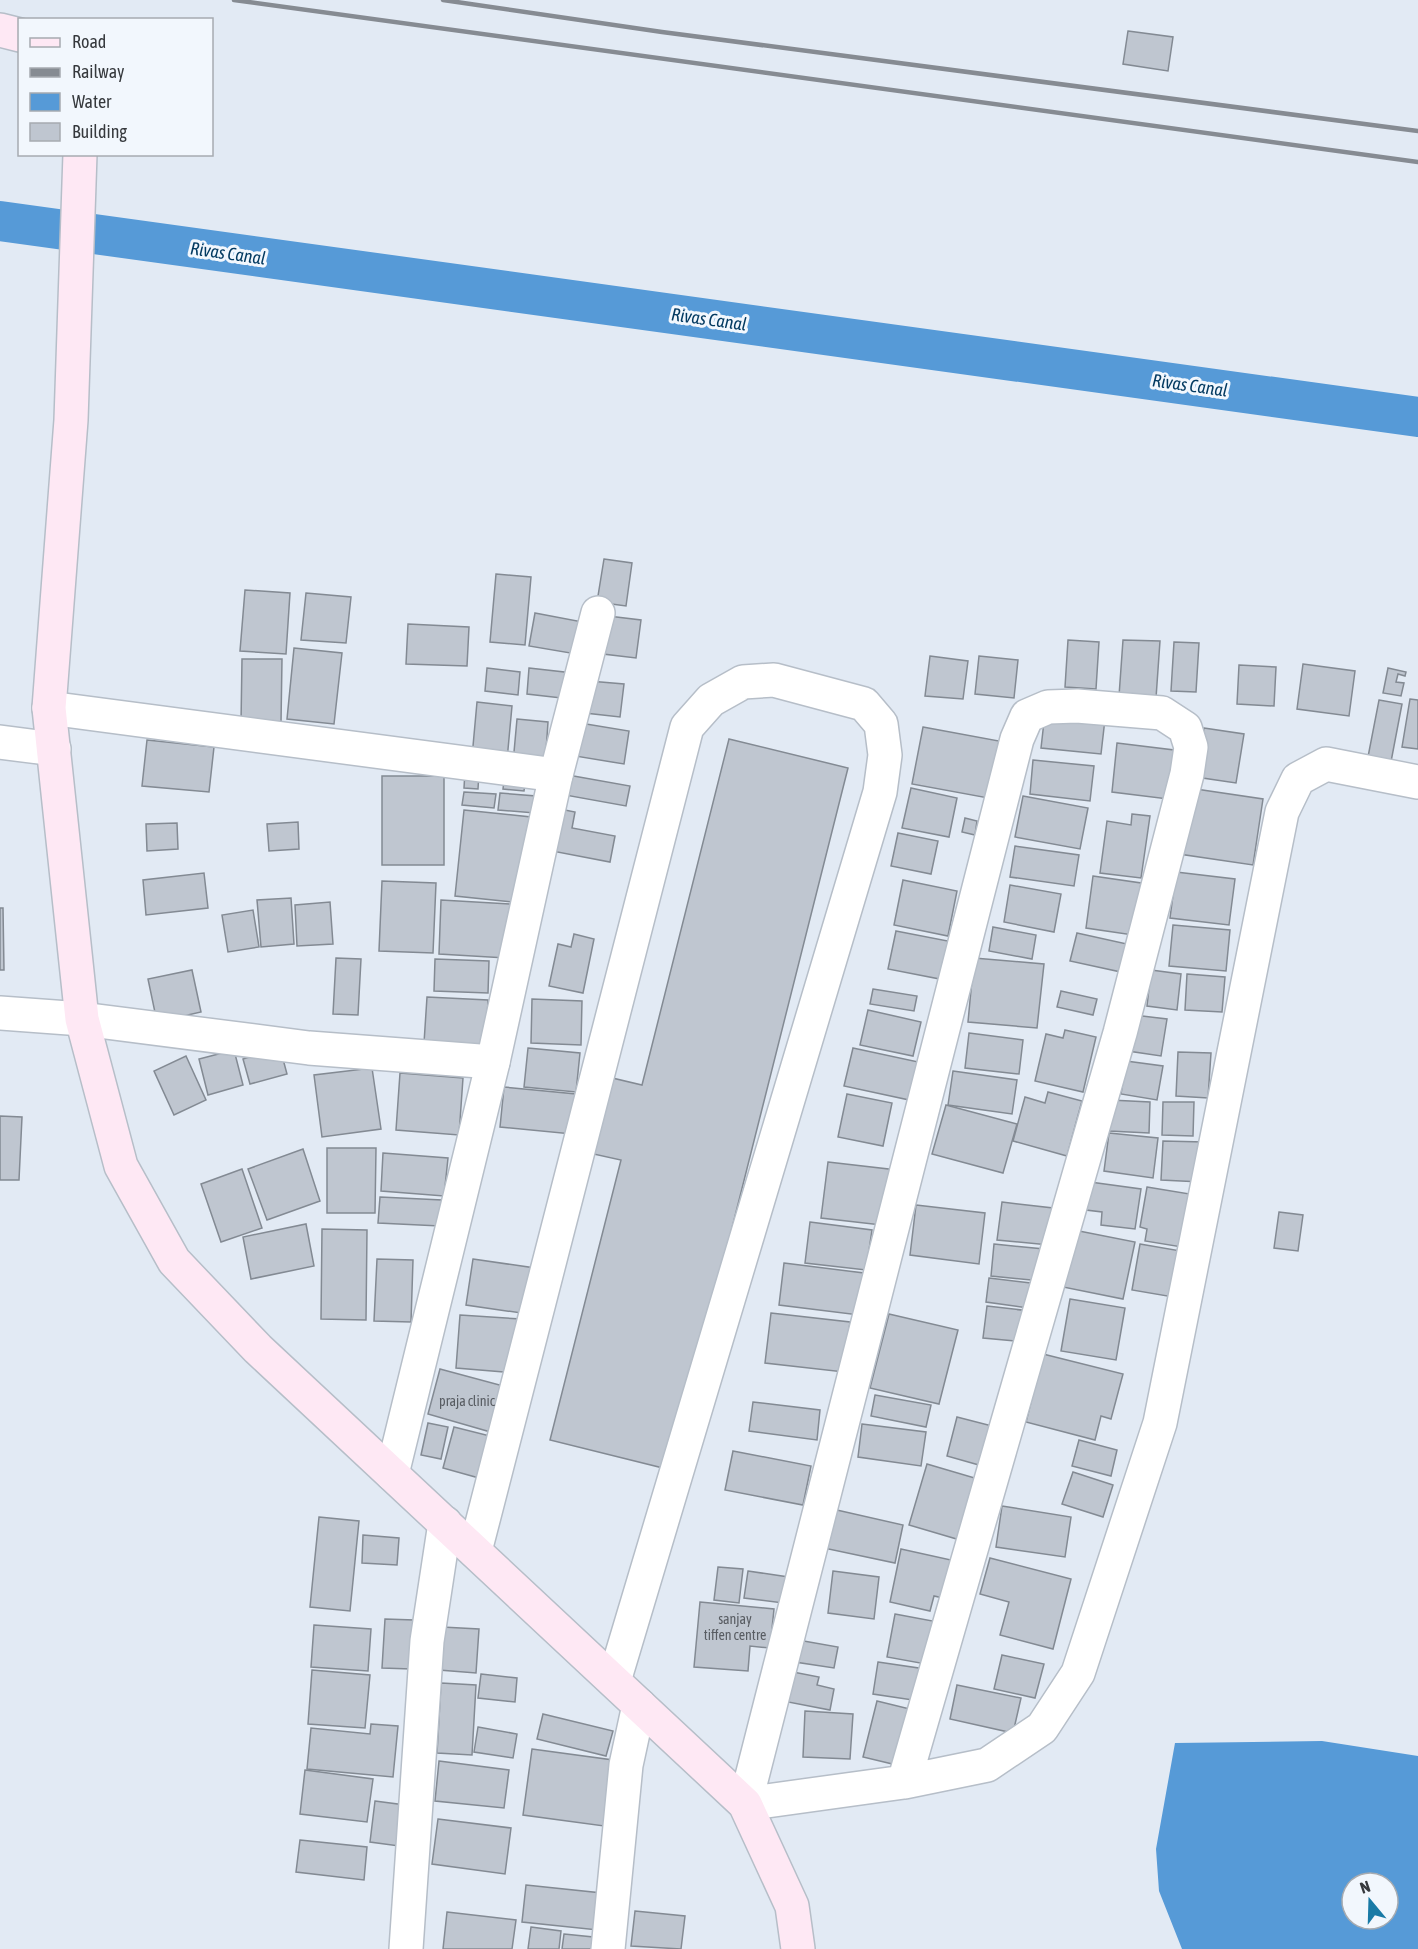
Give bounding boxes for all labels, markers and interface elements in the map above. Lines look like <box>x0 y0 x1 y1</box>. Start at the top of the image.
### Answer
legend <box>18 18 213 156</box>
text: Road <box>72 31 106 52</box>
text: Railway <box>72 61 124 82</box>
text: Water <box>72 91 112 112</box>
text: Building <box>72 121 127 142</box>
water label: Rivas Canal <box>189 237 267 269</box>
water label: Rivas Canal <box>670 303 748 335</box>
water label: Rivas Canal <box>1151 369 1229 401</box>
house number: praja clinic <box>439 1393 496 1409</box>
house number: sanjay tiffen centre <box>704 1611 766 1643</box>
north arrow <box>1340 1871 1400 1931</box>
text: N <box>1358 1877 1373 1897</box>

